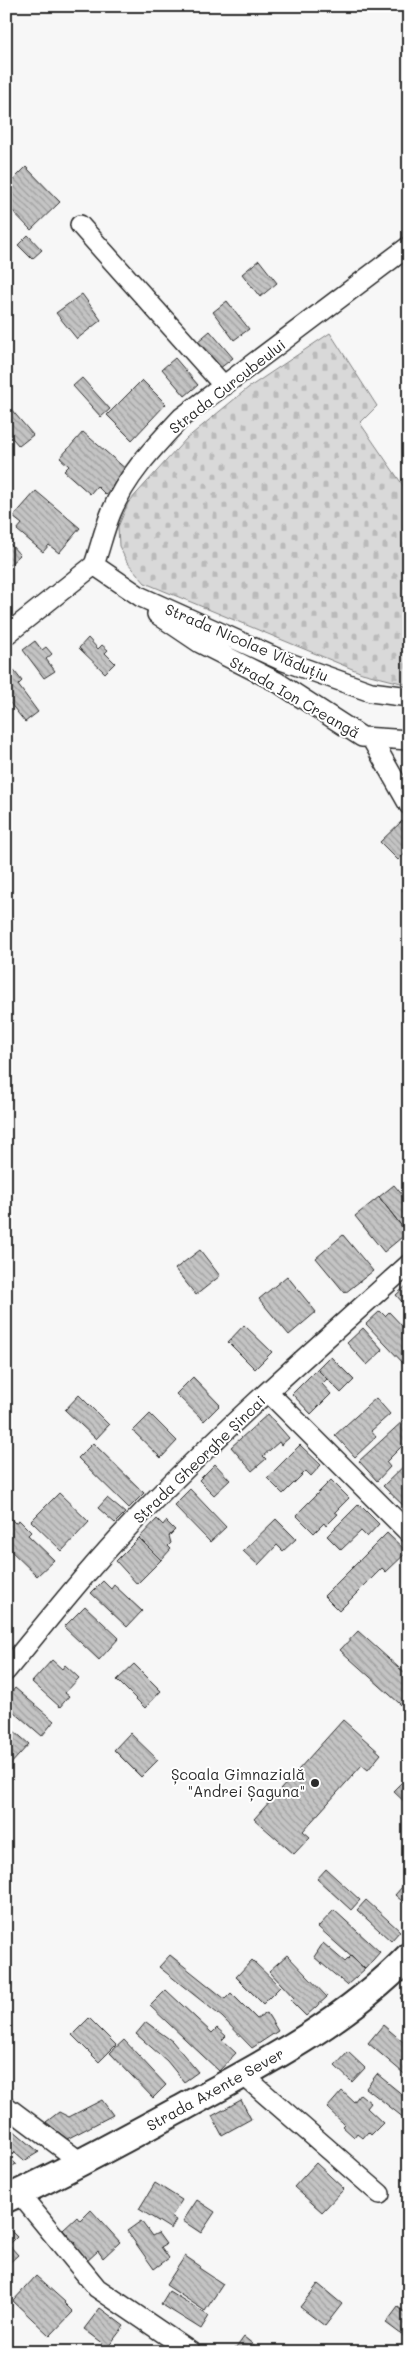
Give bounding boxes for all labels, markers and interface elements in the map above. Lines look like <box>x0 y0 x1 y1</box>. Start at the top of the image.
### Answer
street label: Strada Curcubeului <box>165 334 289 438</box>
street label: Strada Nicolae Vlăduțiu <box>162 598 332 687</box>
street label: Strada Ion Creangă <box>226 651 364 743</box>
street label: Strada Gheorghe Șincai <box>129 1391 270 1528</box>
place label: Școala Gimnazială "Andrei Șaguna" <box>171 1764 305 1802</box>
marker: Școala Gimnazială "Andrei Șaguna" <box>309 1777 321 1789</box>
street label: Strada Axente Sever <box>143 2043 287 2135</box>

